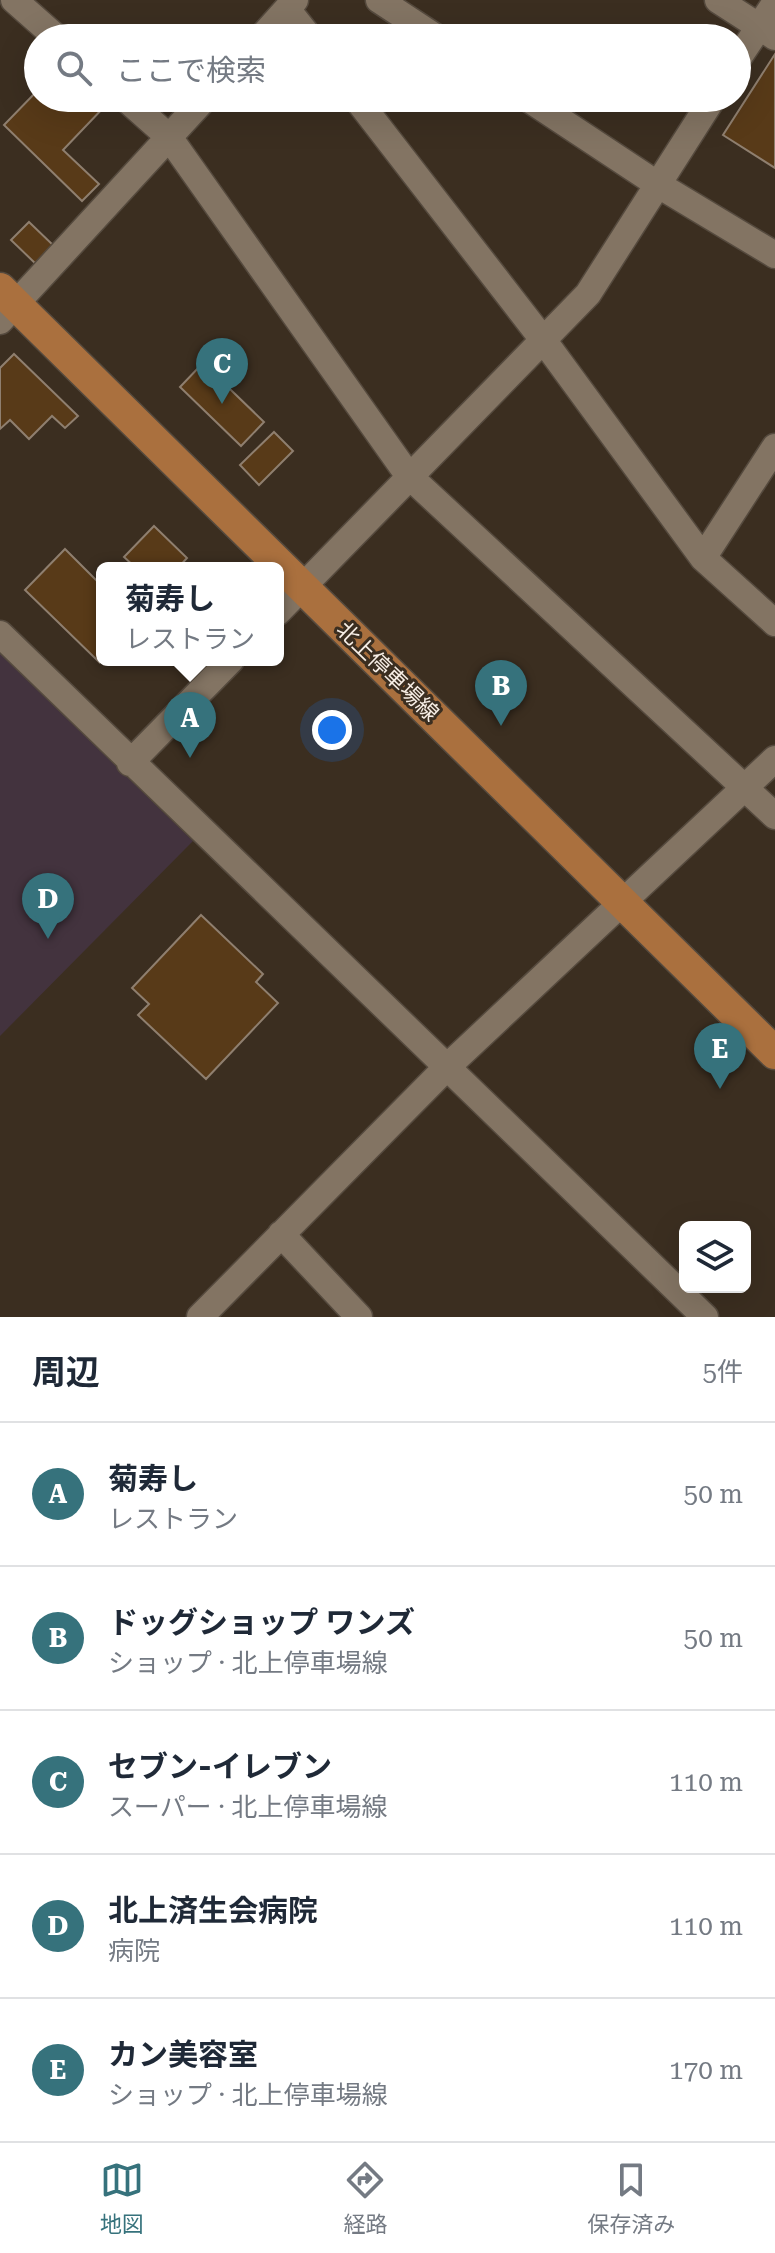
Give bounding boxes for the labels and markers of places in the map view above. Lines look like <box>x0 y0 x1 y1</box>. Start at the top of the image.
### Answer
pin: C <box>196 338 248 404</box>
pin: B <box>475 660 527 726</box>
pin: A <box>164 692 216 758</box>
pin: D <box>22 873 74 939</box>
pin: E <box>694 1023 746 1089</box>

